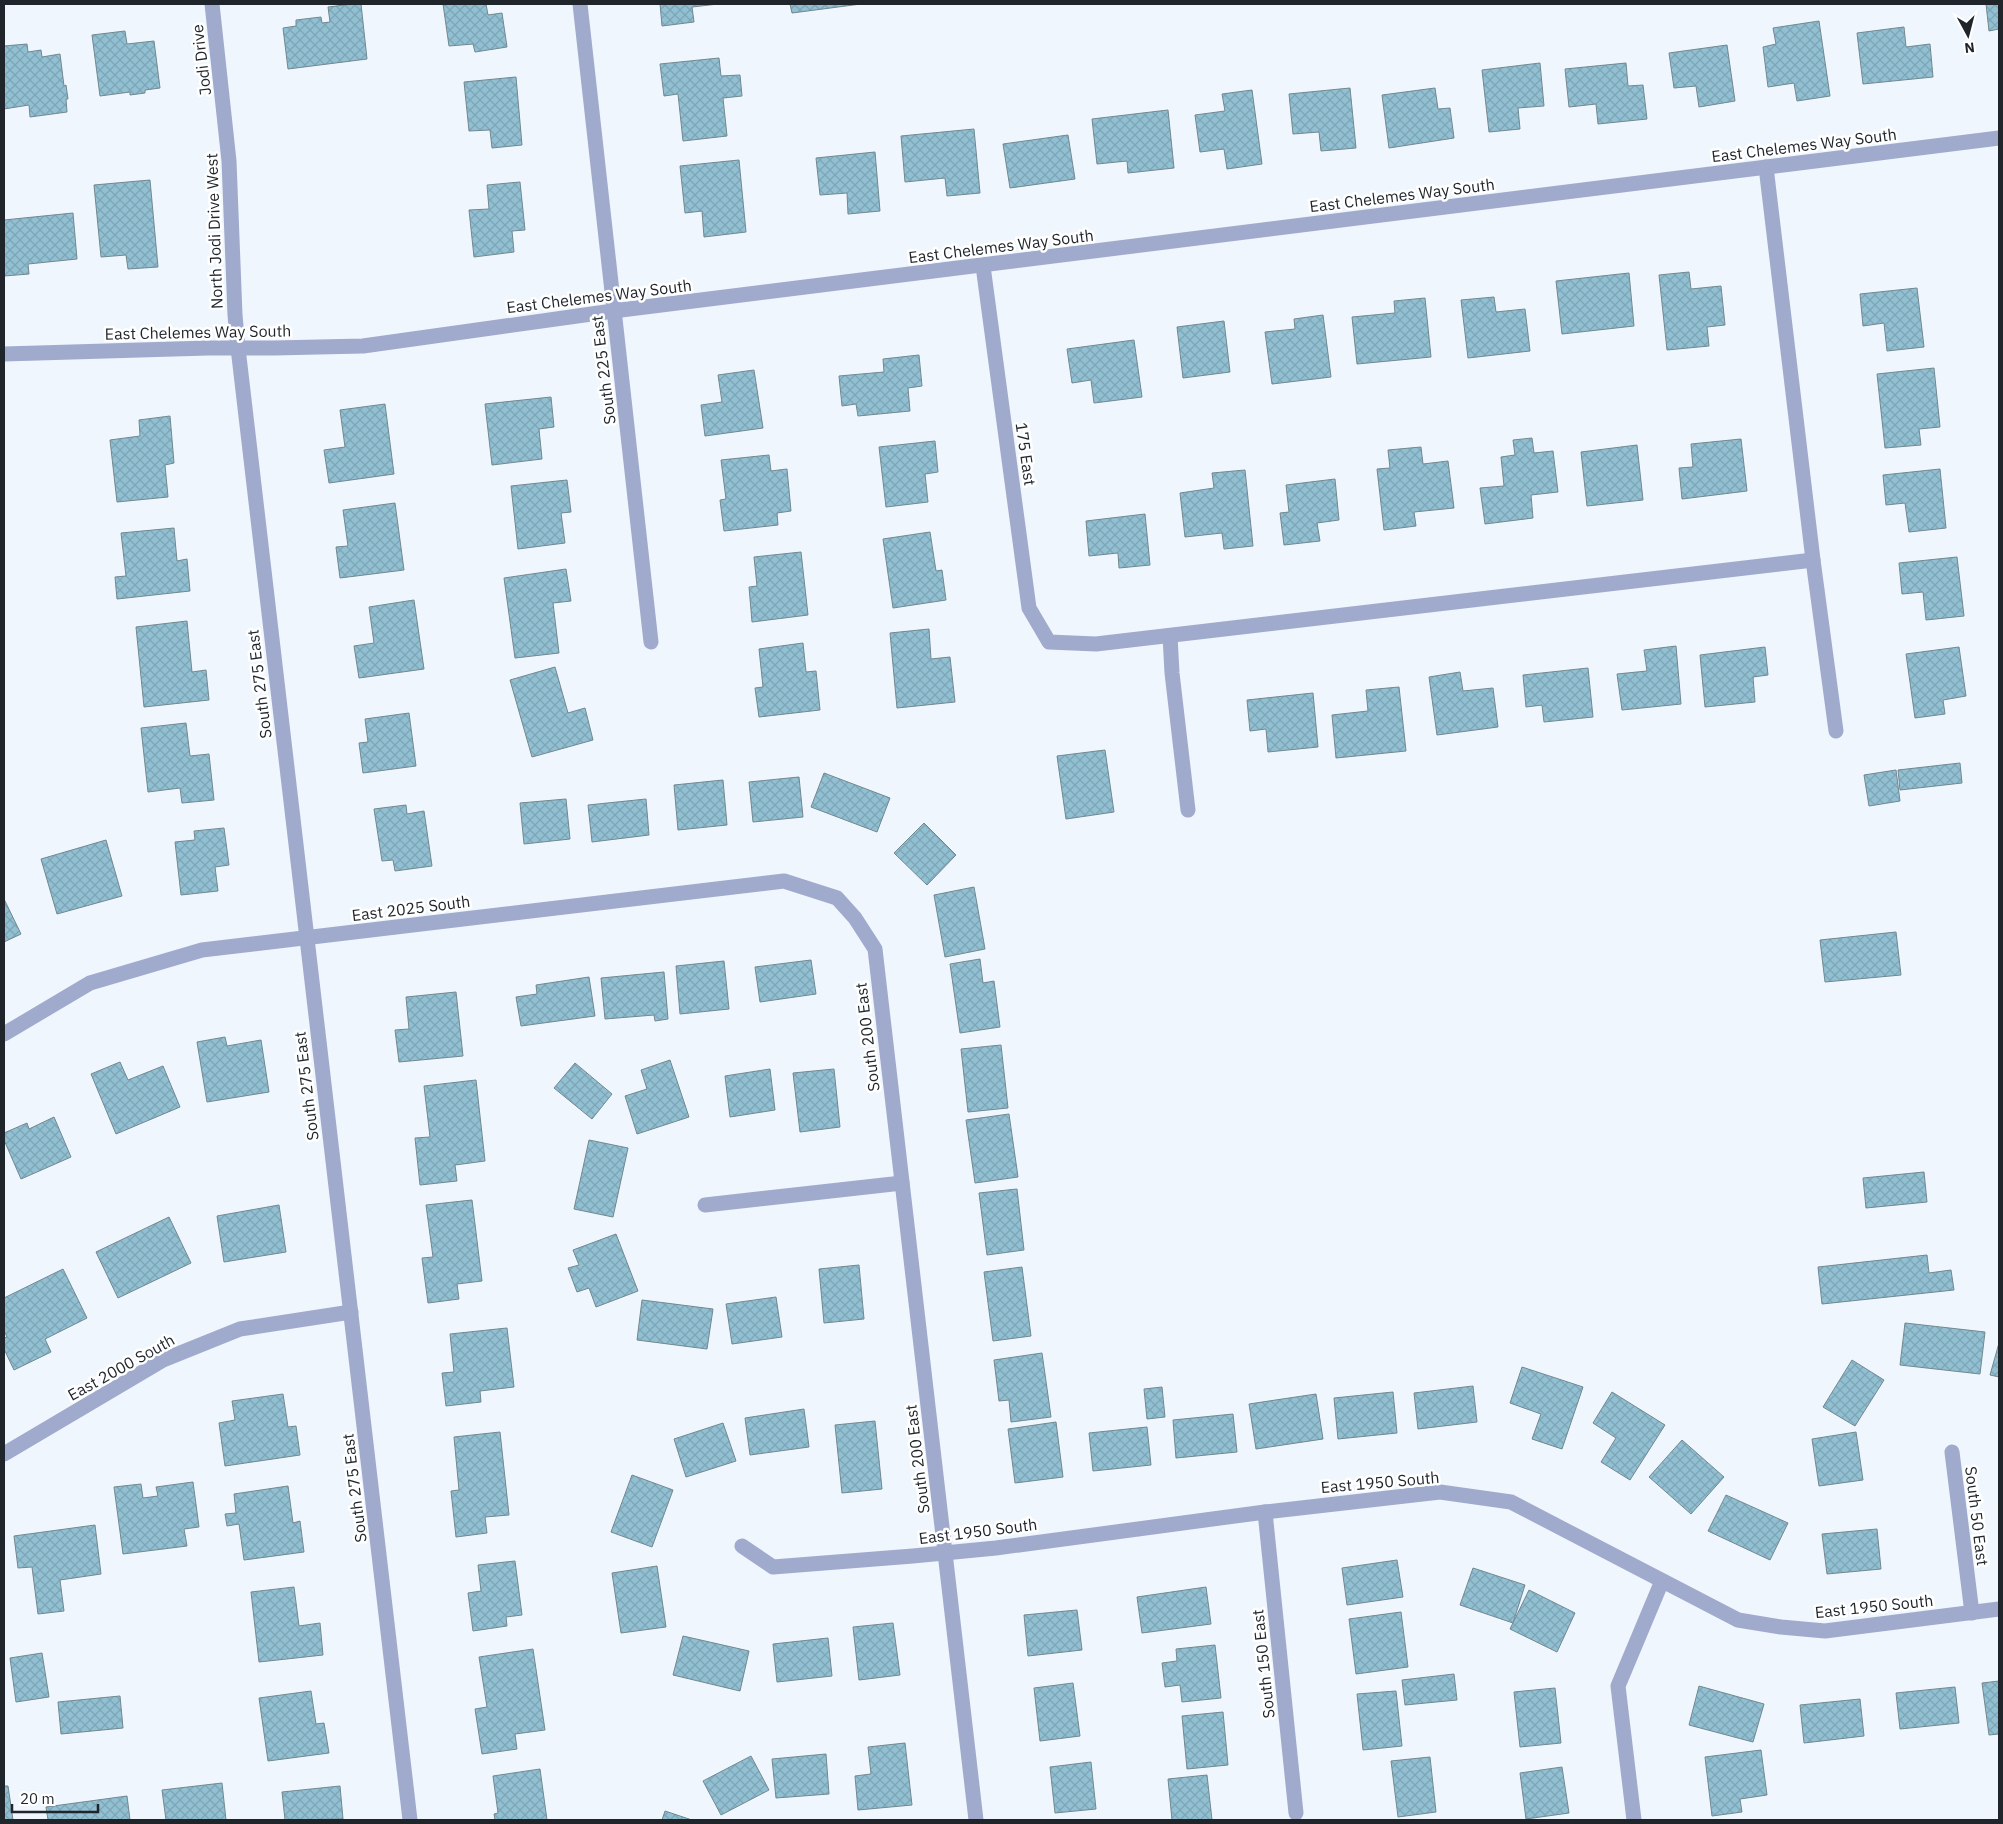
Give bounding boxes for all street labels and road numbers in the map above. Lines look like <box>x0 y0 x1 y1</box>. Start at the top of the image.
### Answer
street label: Jodi Drive <box>187 23 215 97</box>
street label: East Chelemes Way South <box>1710 124 1898 166</box>
street label: North Jodi Drive West <box>201 153 227 309</box>
street label: East Chelemes Way South <box>1308 174 1496 216</box>
street label: East Chelemes Way South <box>907 225 1095 267</box>
street label: East Chelemes Way South <box>505 275 693 317</box>
street label: South 225 East <box>586 314 620 426</box>
street label: East Chelemes Way South <box>105 320 291 344</box>
street label: 175 East <box>1012 421 1040 487</box>
street label: South 275 East <box>242 628 276 740</box>
street label: East 2025 South <box>351 891 471 925</box>
street label: South 200 East <box>850 981 884 1093</box>
street label: South 275 East <box>289 1030 323 1142</box>
street label: East 2000 South <box>64 1329 178 1405</box>
street label: South 200 East <box>900 1403 934 1515</box>
street label: South 275 East <box>337 1432 371 1544</box>
street label: South 50 East <box>1961 1465 1993 1567</box>
street label: East 1950 South <box>1320 1467 1440 1497</box>
street label: East 1950 South <box>918 1514 1038 1548</box>
street label: East 1950 South <box>1814 1590 1934 1622</box>
street label: South 150 East <box>1247 1608 1279 1720</box>

